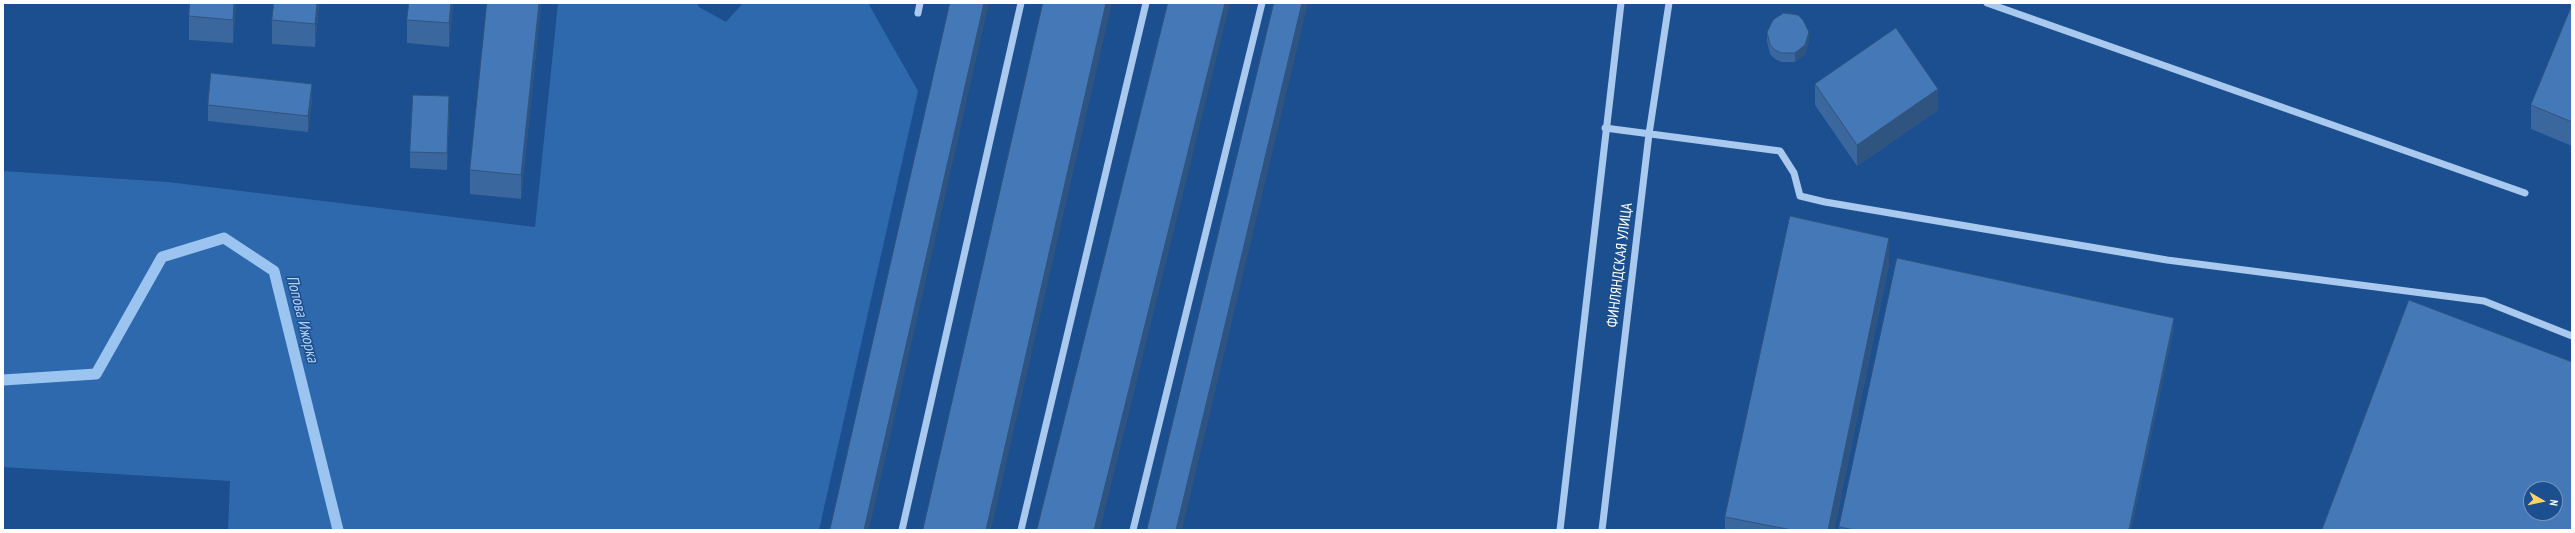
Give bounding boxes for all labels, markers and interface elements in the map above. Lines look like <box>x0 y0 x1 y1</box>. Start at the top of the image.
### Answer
street label: ФИНЛЯНДСКАЯ УЛИЦА <box>1603 202 1637 328</box>
water label: Попова Ижорка <box>282 273 322 365</box>
north arrow <box>2523 481 2563 521</box>
text: N <box>2546 499 2561 507</box>

